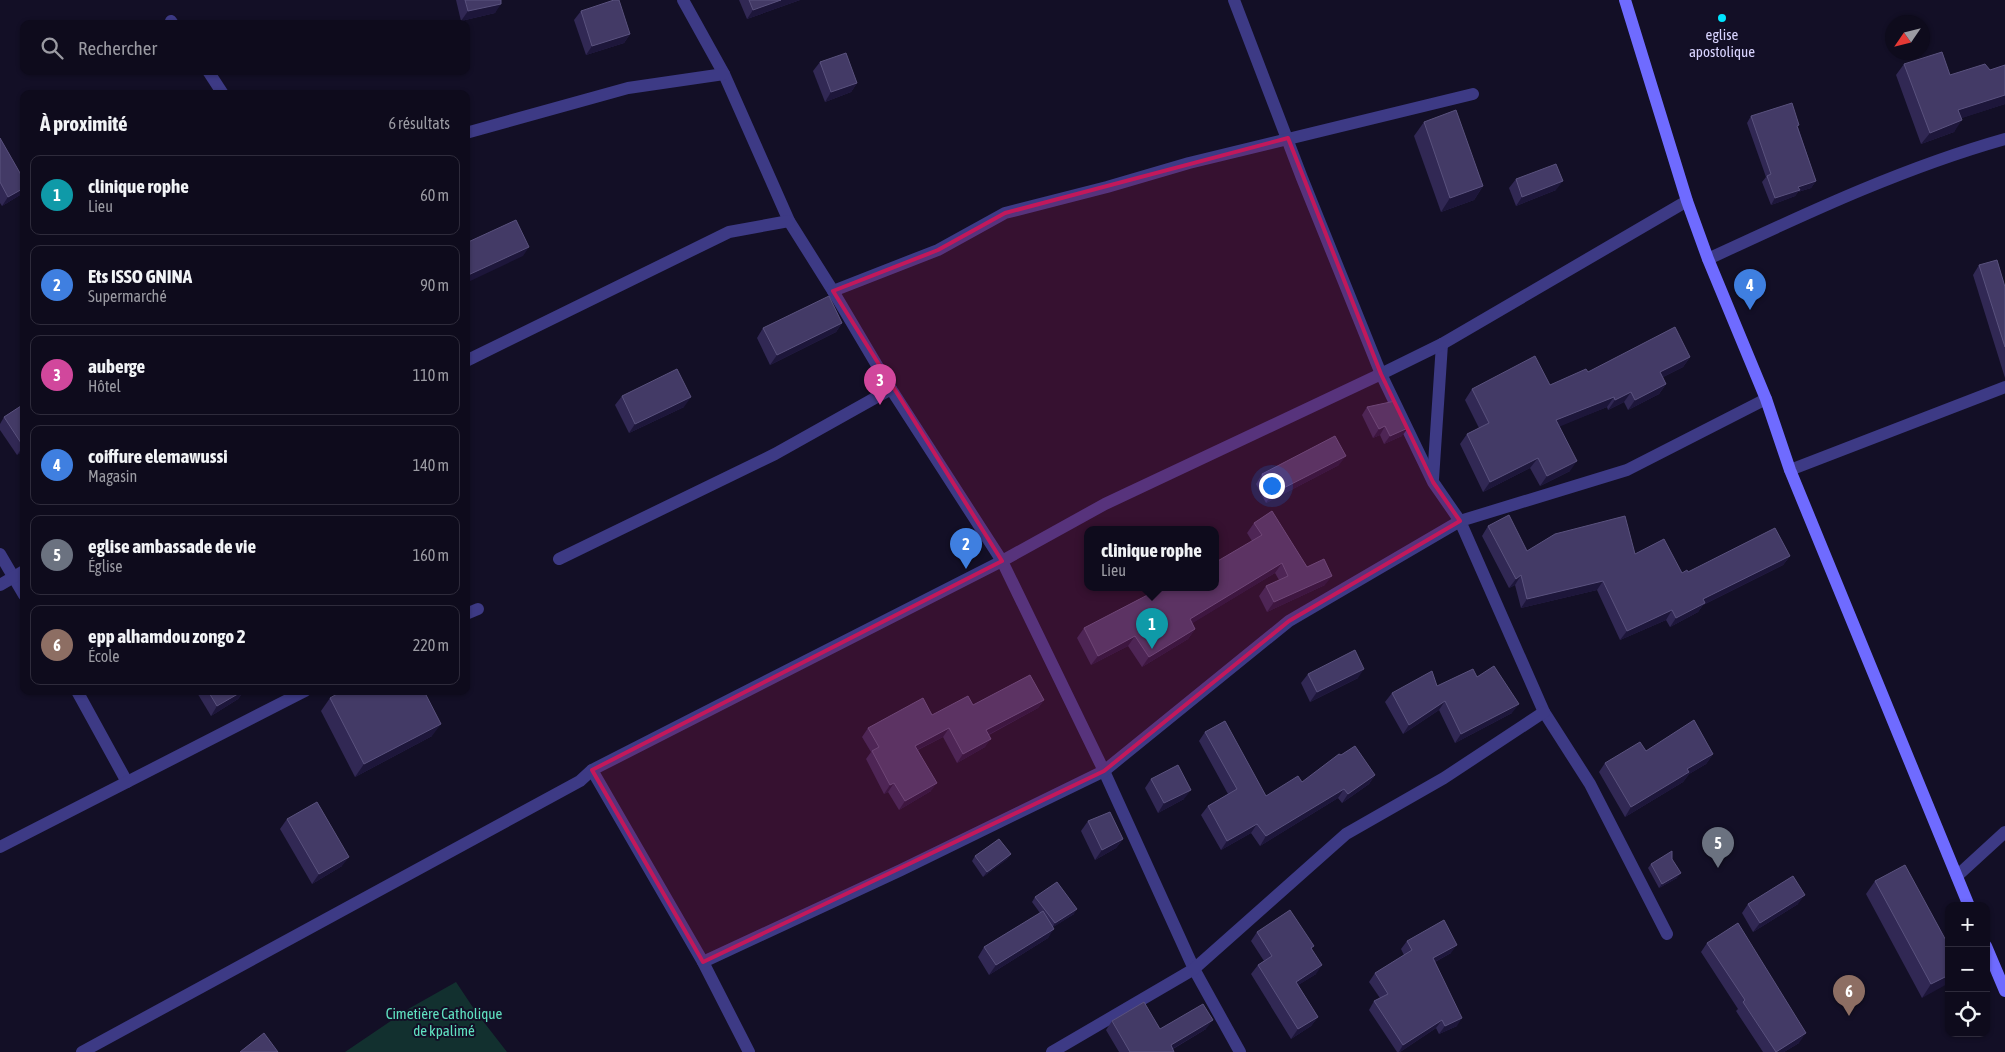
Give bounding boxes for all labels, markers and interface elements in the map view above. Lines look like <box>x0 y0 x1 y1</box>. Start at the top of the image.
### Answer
marker: eglise apostolique <box>1716 12 1728 24</box>
north arrow <box>1885 15 1930 60</box>
search box <box>20 20 470 75</box>
place label: eglise apostolique <box>1689 26 1755 60</box>
icon: search <box>38 34 66 62</box>
text: Rechercher <box>78 37 157 59</box>
text: À proximité <box>40 111 128 135</box>
text: 6 résultats <box>388 114 450 132</box>
text: clinique rophe <box>88 175 189 197</box>
text: 1 <box>53 186 61 204</box>
text: 60 m <box>420 186 449 204</box>
text: Lieu <box>88 197 113 215</box>
text: Ets ISSO GNINA <box>88 265 192 287</box>
pin: 4 <box>1734 269 1766 310</box>
text: 2 <box>53 276 61 294</box>
text: 90 m <box>420 276 449 294</box>
text: Supermarché <box>88 287 167 305</box>
text: auberge <box>88 355 145 377</box>
pin: 3 <box>864 364 896 405</box>
text: 3 <box>53 366 61 384</box>
text: 110 m <box>413 366 449 384</box>
text: Hôtel <box>88 377 121 395</box>
text: coiffure elemawussi <box>88 445 228 467</box>
text: 4 <box>53 456 61 474</box>
text: 140 m <box>413 456 449 474</box>
text: Magasin <box>88 467 137 485</box>
your location <box>1259 473 1285 499</box>
popup <box>1084 526 1219 591</box>
pin: 2 <box>950 528 982 569</box>
text: eglise ambassade de vie <box>88 535 256 557</box>
text: clinique rophe <box>1101 539 1202 561</box>
text: 5 <box>53 546 61 564</box>
text: 160 m <box>413 546 449 564</box>
text: Église <box>88 557 123 575</box>
text: Lieu <box>1101 561 1126 579</box>
pin: 1 <box>1136 608 1168 649</box>
text: epp alhamdou zongo 2 <box>88 625 246 647</box>
text: 6 <box>53 636 61 654</box>
text: 220 m <box>413 636 449 654</box>
text: École <box>88 647 120 665</box>
pin: 5 <box>1702 827 1734 868</box>
map controls <box>1945 902 1990 1037</box>
button: + <box>1945 902 1990 947</box>
button: − <box>1945 947 1990 992</box>
pin: 6 <box>1833 975 1865 1016</box>
button: locate <box>1945 992 1990 1037</box>
park label: Cimetière Catholique de kpalimé <box>386 1005 503 1039</box>

